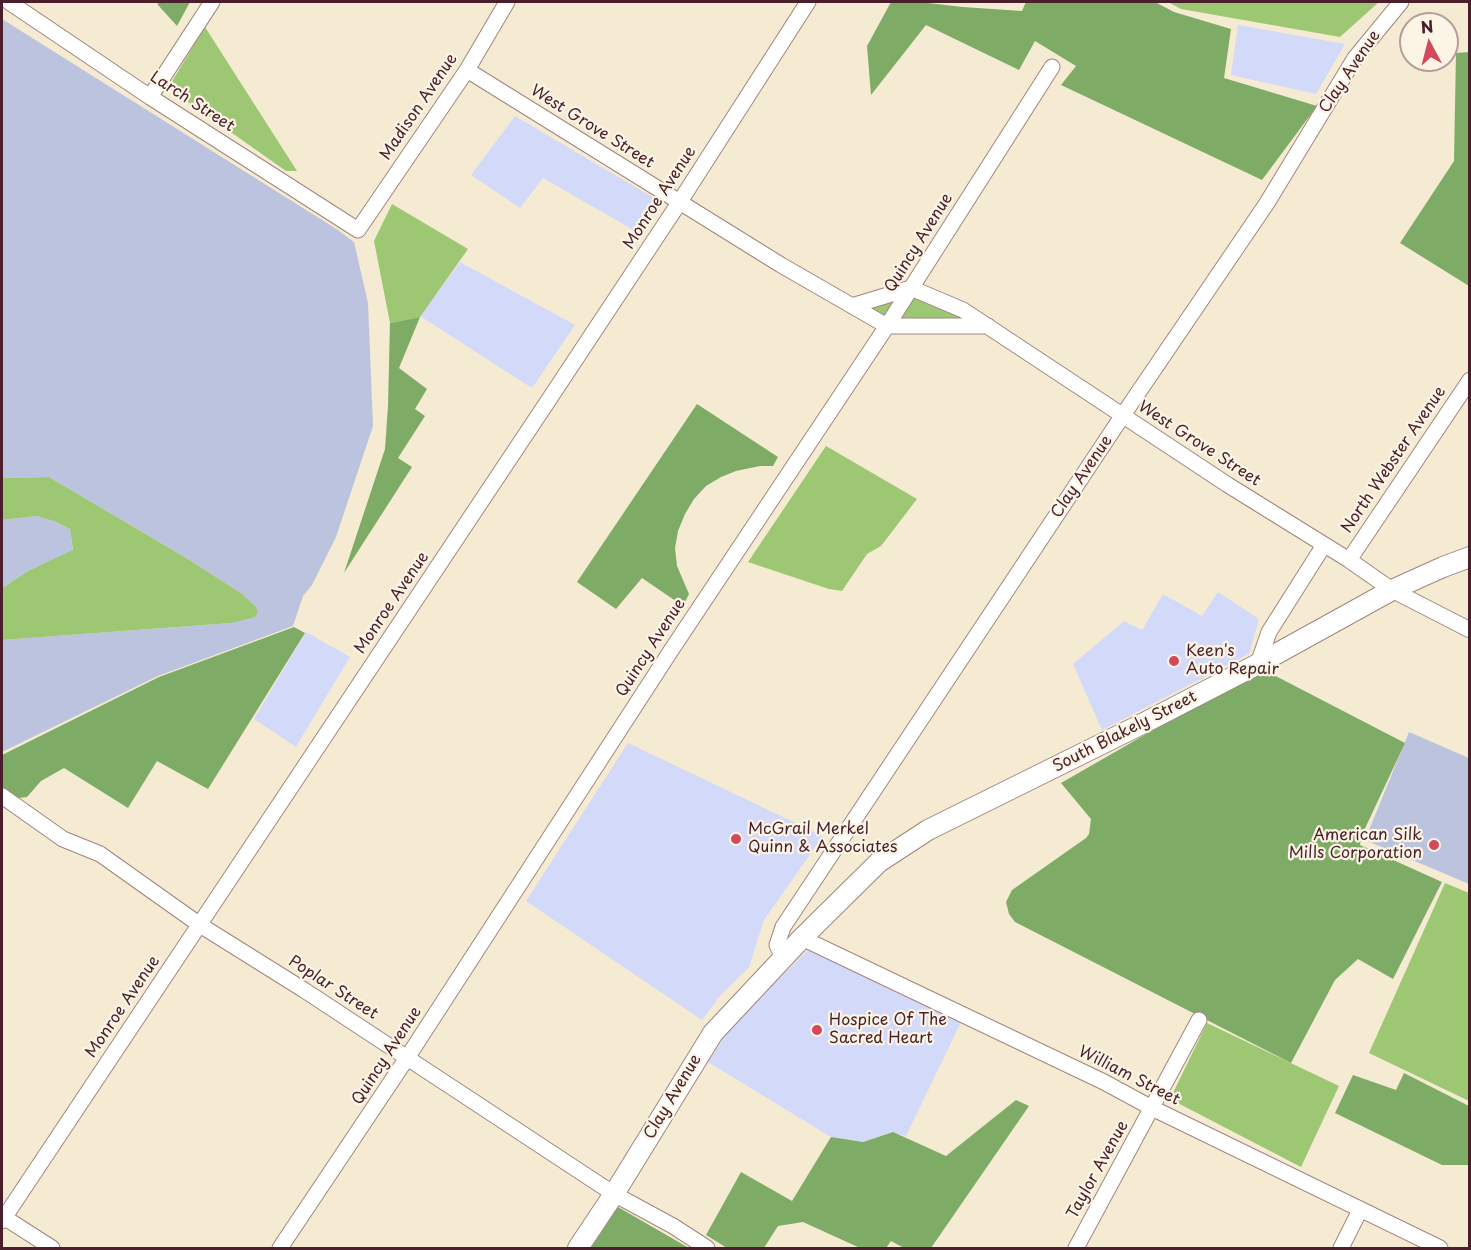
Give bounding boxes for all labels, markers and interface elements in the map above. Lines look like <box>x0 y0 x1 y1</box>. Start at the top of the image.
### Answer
north arrow <box>1399 12 1459 72</box>
text: N <box>1419 13 1435 39</box>
street label: Clay Avenue <box>1315 27 1385 117</box>
street label: Madison Avenue <box>376 50 462 164</box>
street label: Larch Street <box>146 68 238 136</box>
street label: West Grove Street <box>527 81 657 173</box>
street label: Monroe Avenue <box>620 143 700 253</box>
street label: Quincy Avenue <box>881 190 957 296</box>
street label: North Webster Avenue <box>1338 383 1450 537</box>
street label: West Grove Street <box>1134 397 1264 491</box>
street label: Clay Avenue <box>1047 432 1117 522</box>
street label: Monroe Avenue <box>351 548 433 658</box>
street label: Quincy Avenue <box>612 595 690 701</box>
place label: Keen's Auto Repair <box>1186 642 1279 680</box>
marker: Keen's Auto Repair <box>1167 654 1181 668</box>
street label: South Blakely Street <box>1050 687 1200 777</box>
place label: McGrail Merkel Quinn & Associates <box>748 820 897 858</box>
place label: American Silk Mills Corporation <box>1289 826 1422 864</box>
marker: McGrail Merkel Quinn & Associates <box>729 832 743 846</box>
marker: American Silk Mills Corporation <box>1427 838 1441 852</box>
street label: Monroe Avenue <box>82 952 164 1062</box>
street label: Poplar Street <box>285 952 381 1024</box>
street label: Quincy Avenue <box>348 1003 426 1109</box>
place label: Hospice Of The Sacred Heart <box>829 1011 947 1049</box>
marker: Hospice Of The Sacred Heart <box>810 1023 824 1037</box>
street label: William Street <box>1075 1042 1183 1110</box>
street label: Clay Avenue <box>640 1051 706 1143</box>
street label: Taylor Avenue <box>1063 1118 1133 1222</box>

